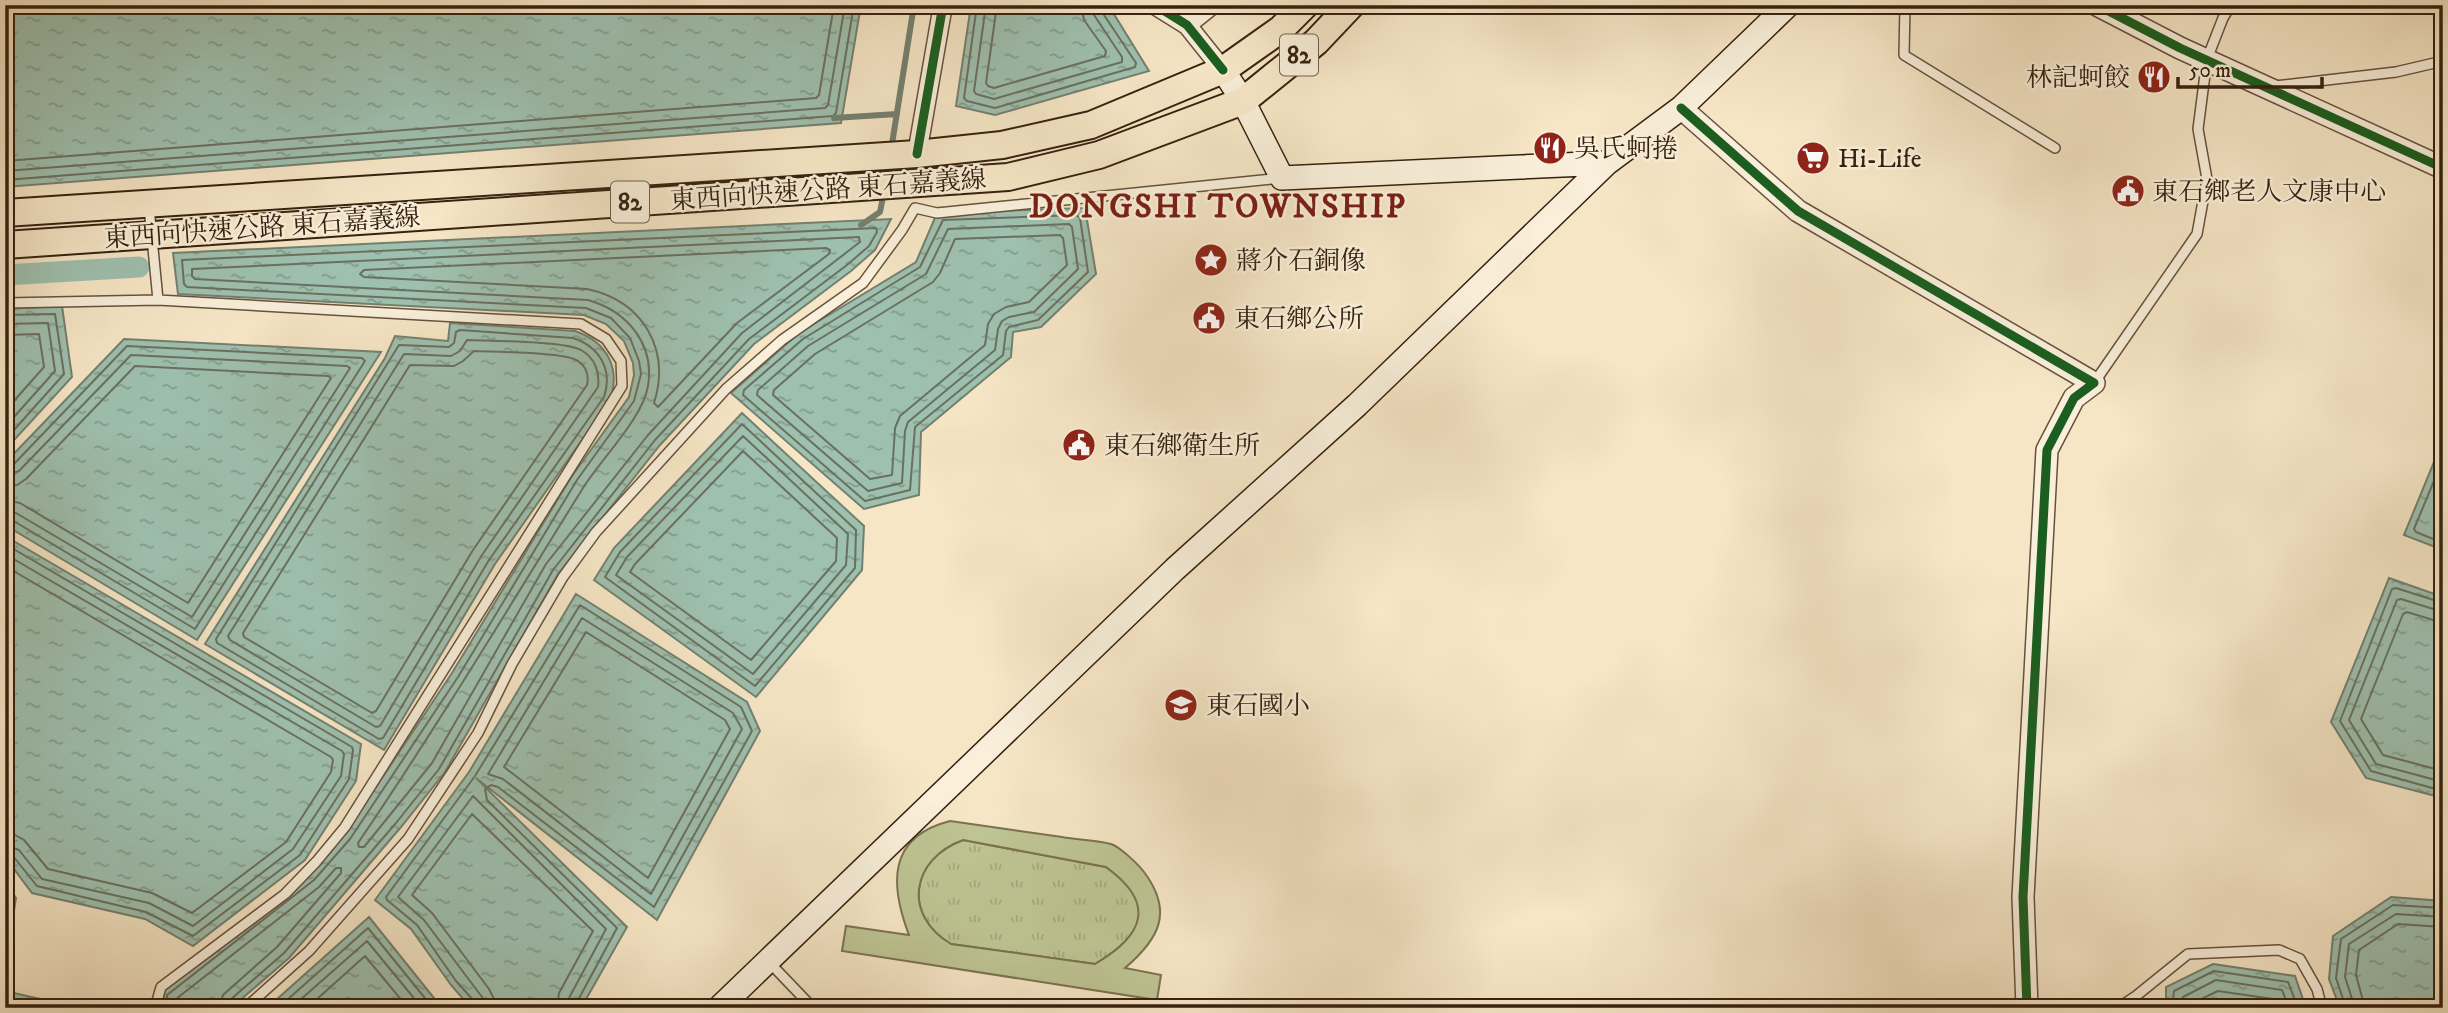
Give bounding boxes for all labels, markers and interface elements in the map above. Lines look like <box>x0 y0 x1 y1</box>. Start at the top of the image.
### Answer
road number: 82 <box>1280 34 1318 76</box>
scale bar <box>2178 46 2322 90</box>
restaurant icon: 林記蚵餃 <box>2135 58 2173 96</box>
text: 50 m <box>2189 58 2231 84</box>
place label: 林記蚵餃 <box>2026 62 2130 95</box>
restaurant icon: 吳氏蚵捲 <box>1531 129 1569 167</box>
place label: 吳氏蚵捲 <box>1574 133 1678 166</box>
supermarket icon: Hi-Life <box>1794 139 1832 177</box>
place label: Hi-Life <box>1838 143 1921 176</box>
street label: 東西向快速公路 東石嘉義線 <box>669 163 988 218</box>
public building icon: 東石鄉老人文康中心 <box>2109 172 2147 210</box>
place label: 東石鄉老人文康中心 <box>2152 176 2386 209</box>
road number: 82 <box>611 182 649 222</box>
district label: DONGSHI TOWNSHIP <box>1029 187 1407 228</box>
street label: 東西向快速公路 東石嘉義線 <box>103 201 422 256</box>
place icon: 蔣介石銅像 <box>1192 241 1230 279</box>
place label: 蔣介石銅像 <box>1236 245 1366 278</box>
public building icon: 東石鄉公所 <box>1190 299 1228 337</box>
place label: 東石鄉公所 <box>1234 303 1364 336</box>
public building icon: 東石鄉衛生所 <box>1060 426 1098 464</box>
place label: 東石鄉衛生所 <box>1104 430 1260 463</box>
school or university icon: 東石國小 <box>1162 686 1200 724</box>
place label: 東石國小 <box>1206 690 1310 723</box>

